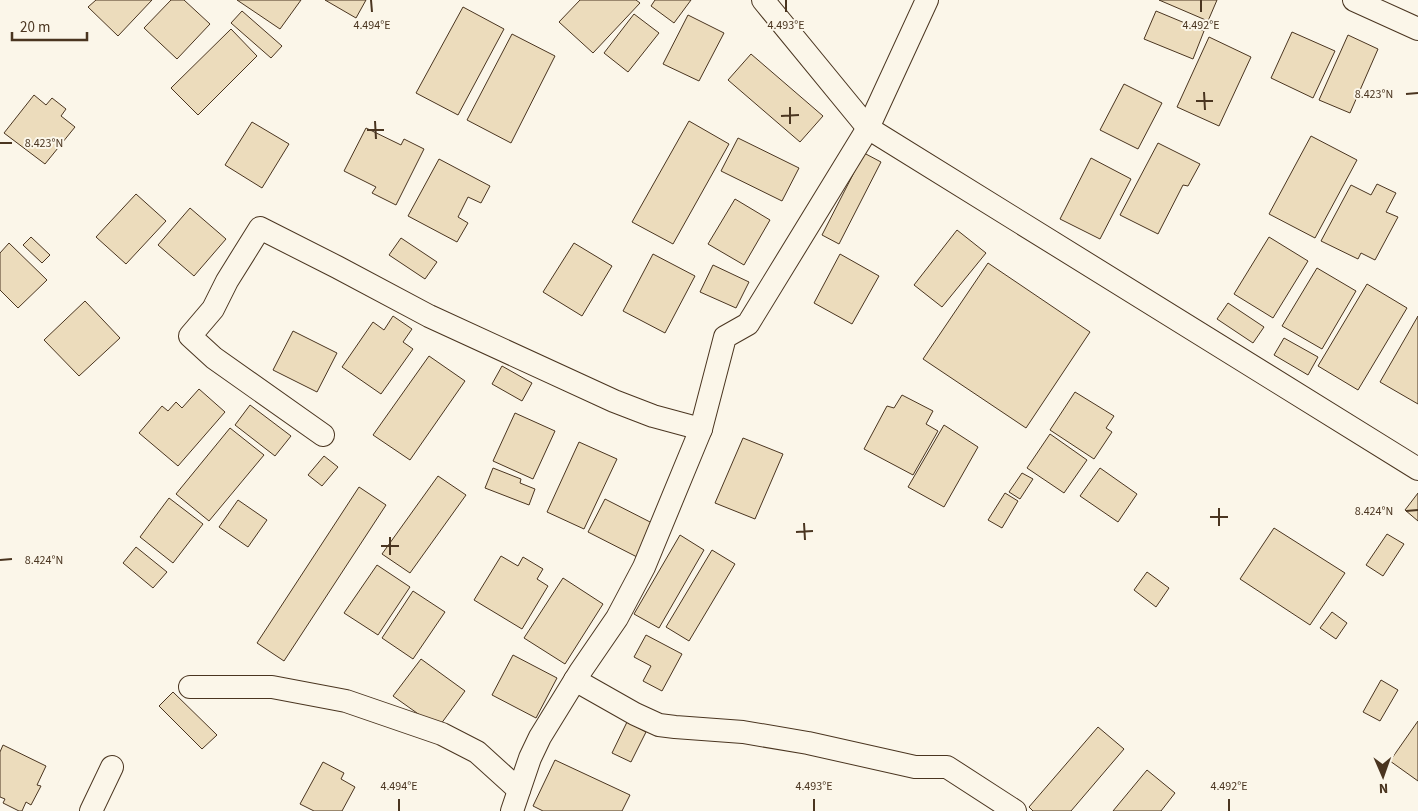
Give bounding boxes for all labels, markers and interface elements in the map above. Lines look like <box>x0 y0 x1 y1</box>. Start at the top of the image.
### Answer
scale bar <box>12 10 88 42</box>
text: 20 m <box>20 17 50 38</box>
text: 4.494°E <box>353 17 391 34</box>
text: 4.493°E <box>767 17 805 34</box>
text: 4.492°E <box>1182 17 1220 34</box>
text: 8.423°N <box>1355 86 1393 103</box>
text: 8.423°N <box>25 135 63 152</box>
text: 8.424°N <box>1355 503 1393 520</box>
text: 8.424°N <box>25 552 63 569</box>
north arrow <box>1358 751 1408 801</box>
text: 4.494°E <box>380 778 418 795</box>
text: 4.493°E <box>795 778 833 795</box>
text: 4.492°E <box>1210 778 1248 795</box>
text: N <box>1378 778 1388 798</box>

